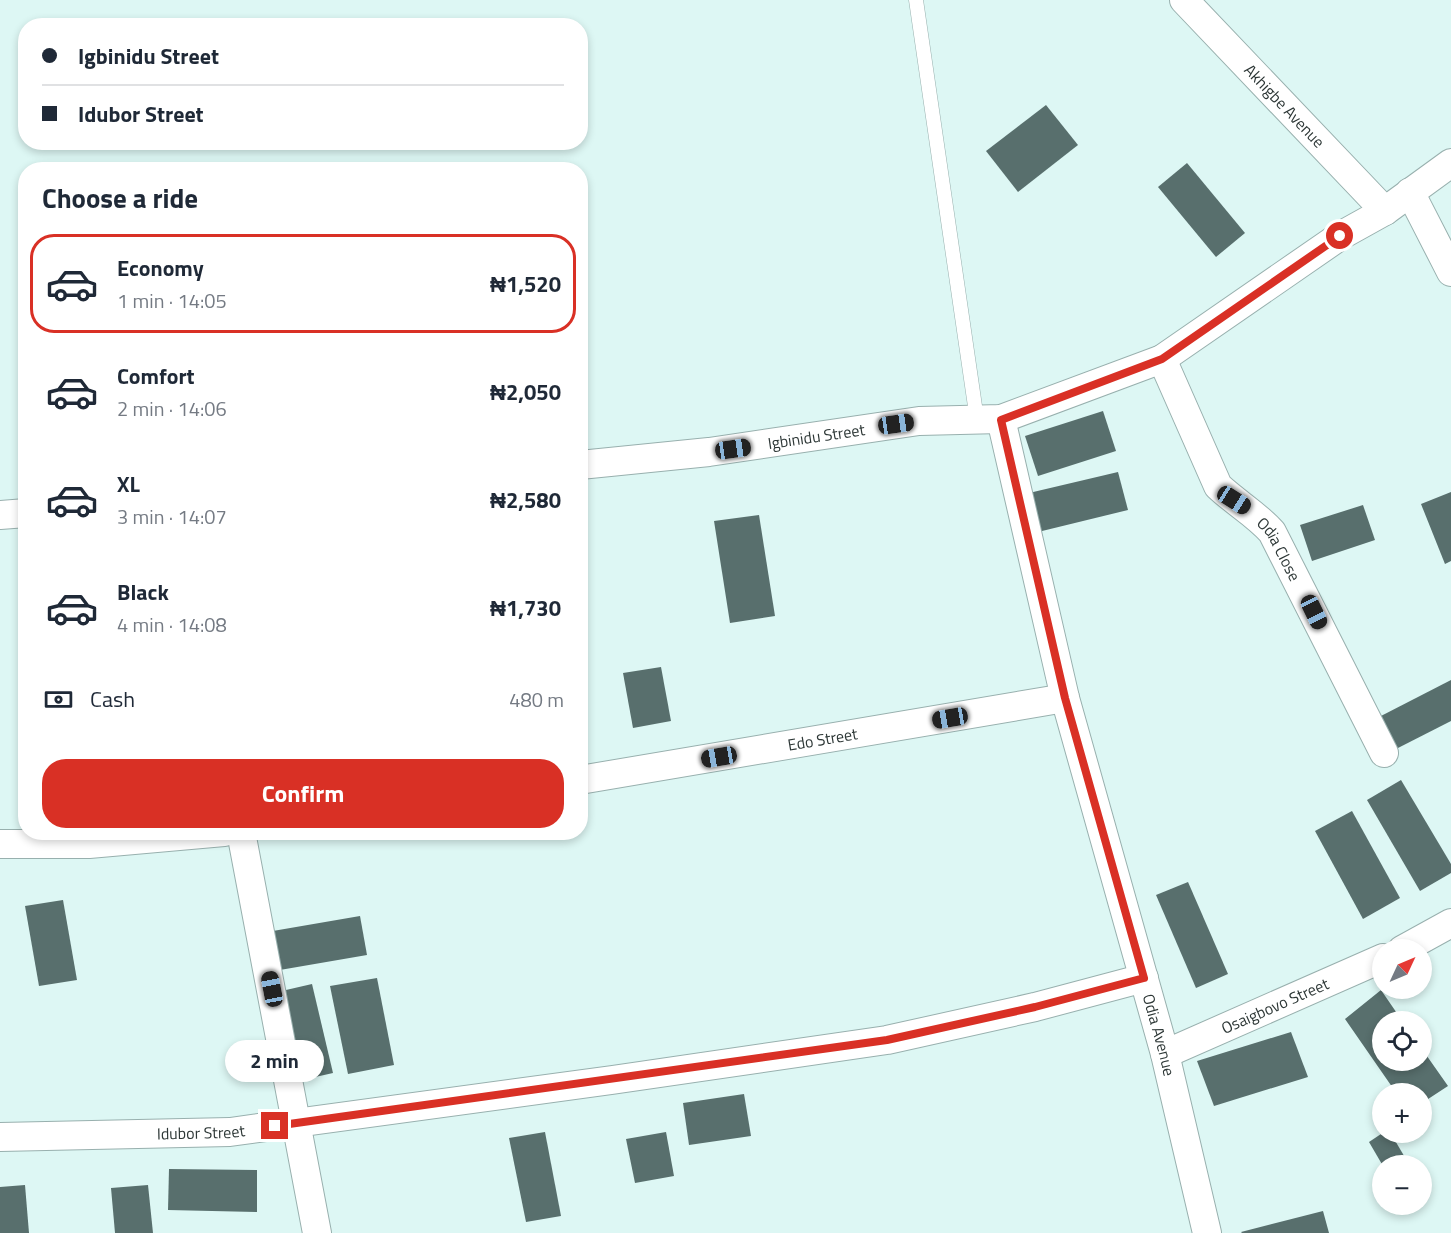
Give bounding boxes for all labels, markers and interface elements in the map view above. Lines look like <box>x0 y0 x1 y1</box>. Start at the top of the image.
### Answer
text: Igbinidu Street <box>78 39 219 73</box>
street label: Akhigbe Avenue <box>1239 58 1331 153</box>
text: Idubor Street <box>78 97 204 131</box>
text: Choose a ride <box>42 177 198 218</box>
route start <box>1326 222 1353 249</box>
text: Economy <box>117 251 204 285</box>
icon: car <box>45 257 99 311</box>
text: ₦1,520 <box>490 267 561 301</box>
text: 1 min · 14:05 <box>117 285 227 316</box>
text: Comfort <box>117 359 195 393</box>
icon: car <box>45 365 99 419</box>
text: ₦2,050 <box>490 375 561 409</box>
text: 2 min · 14:06 <box>117 393 227 424</box>
car <box>877 413 915 435</box>
street label: Igbinidu Street <box>766 417 867 455</box>
car <box>714 438 752 460</box>
text: XL <box>117 467 140 501</box>
icon: car <box>45 473 99 527</box>
text: ₦2,580 <box>490 483 561 517</box>
car <box>1214 483 1254 517</box>
text: 3 min · 14:07 <box>117 501 227 532</box>
street label: Odia Close <box>1252 511 1307 585</box>
text: Black <box>117 575 169 609</box>
icon: car <box>45 581 99 635</box>
text: ₦1,730 <box>490 591 561 625</box>
car <box>1298 592 1330 632</box>
text: 4 min · 14:08 <box>117 609 227 640</box>
text: Cash <box>90 682 135 716</box>
icon: cash <box>42 683 75 716</box>
text: 480 m <box>509 684 564 715</box>
car <box>931 706 969 730</box>
street label: Edo Street <box>786 721 860 757</box>
car <box>700 745 738 769</box>
button: Confirm <box>42 759 564 828</box>
north arrow <box>1372 939 1432 999</box>
map controls <box>1372 939 1432 1215</box>
car <box>260 970 284 1008</box>
street label: Osaigbovo Street <box>1217 971 1333 1040</box>
street label: Odia Avenue <box>1137 991 1182 1078</box>
button: locate <box>1372 1011 1432 1071</box>
callout: 2 min <box>226 1039 324 1081</box>
text: 2 min <box>250 1045 299 1076</box>
button: + <box>1372 1083 1432 1143</box>
route end <box>261 1112 288 1139</box>
street label: Idubor Street <box>157 1118 247 1146</box>
button: − <box>1372 1155 1432 1215</box>

